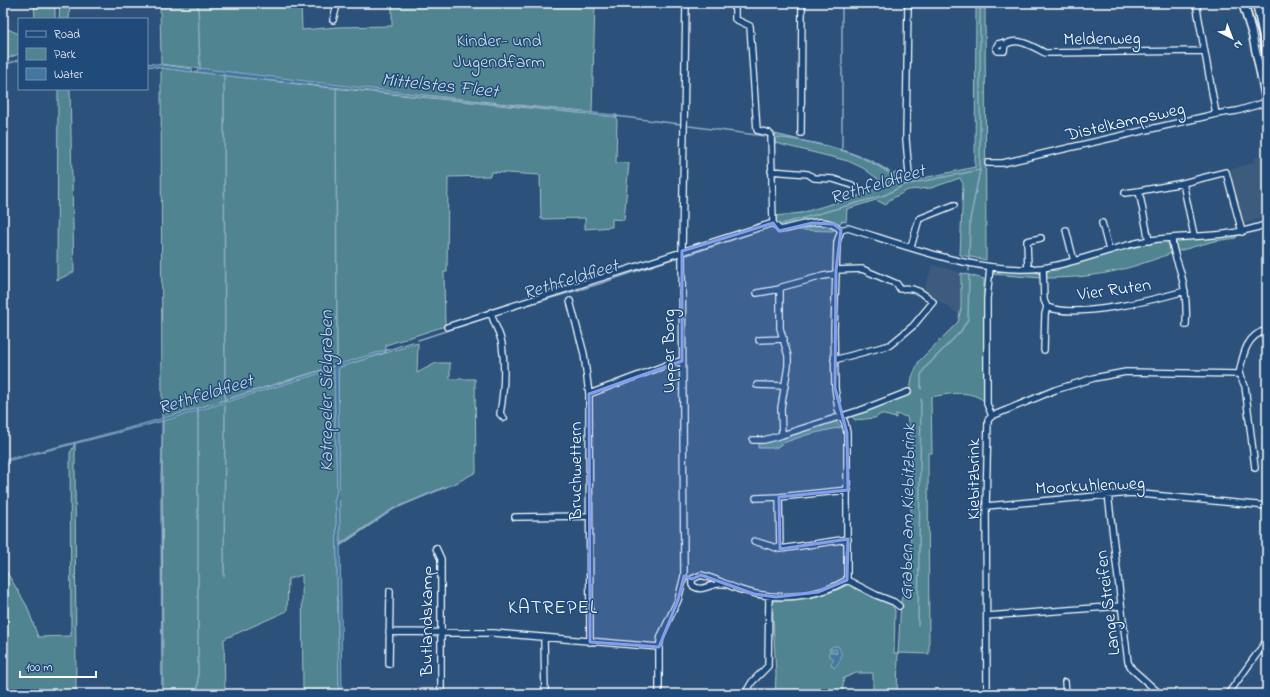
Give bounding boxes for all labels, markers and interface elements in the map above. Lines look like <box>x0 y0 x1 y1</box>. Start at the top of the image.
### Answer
legend <box>18 18 148 90</box>
north arrow <box>1212 18 1252 58</box>
text: Road <box>54 26 80 44</box>
street label: Meldenweg <box>1063 26 1141 55</box>
park label: Kinder- und Jugendfarm <box>453 29 545 77</box>
text: N <box>1230 36 1246 53</box>
text: Park <box>54 46 76 64</box>
text: Water <box>54 66 83 84</box>
water label: Mittelstes Fleet <box>380 67 501 106</box>
street label: Distelkampsweg <box>1062 97 1188 150</box>
water label: Rethfeldfleet <box>827 158 930 213</box>
water label: Rethfeldfleet <box>520 253 623 308</box>
street label: Vier Ruten <box>1075 273 1153 309</box>
street label: Upper Borg <box>657 309 684 393</box>
water label: Katrepeler Sielgraben <box>314 310 342 472</box>
water label: Rethfeldfleet <box>155 368 258 423</box>
street label: Bruchwettern <box>564 421 590 521</box>
water label: Graben am Kiebitzbrink <box>893 423 924 601</box>
street label: Kiebitzbrink <box>962 438 988 520</box>
street label: Moorkuhlenweg <box>1035 471 1146 504</box>
street label: Lange Streifen <box>1090 548 1129 657</box>
street label: Butlandskamp <box>415 565 441 677</box>
district label: KATREPEL <box>508 595 598 622</box>
scale bar <box>20 653 96 679</box>
text: 100 m <box>26 659 53 677</box>

